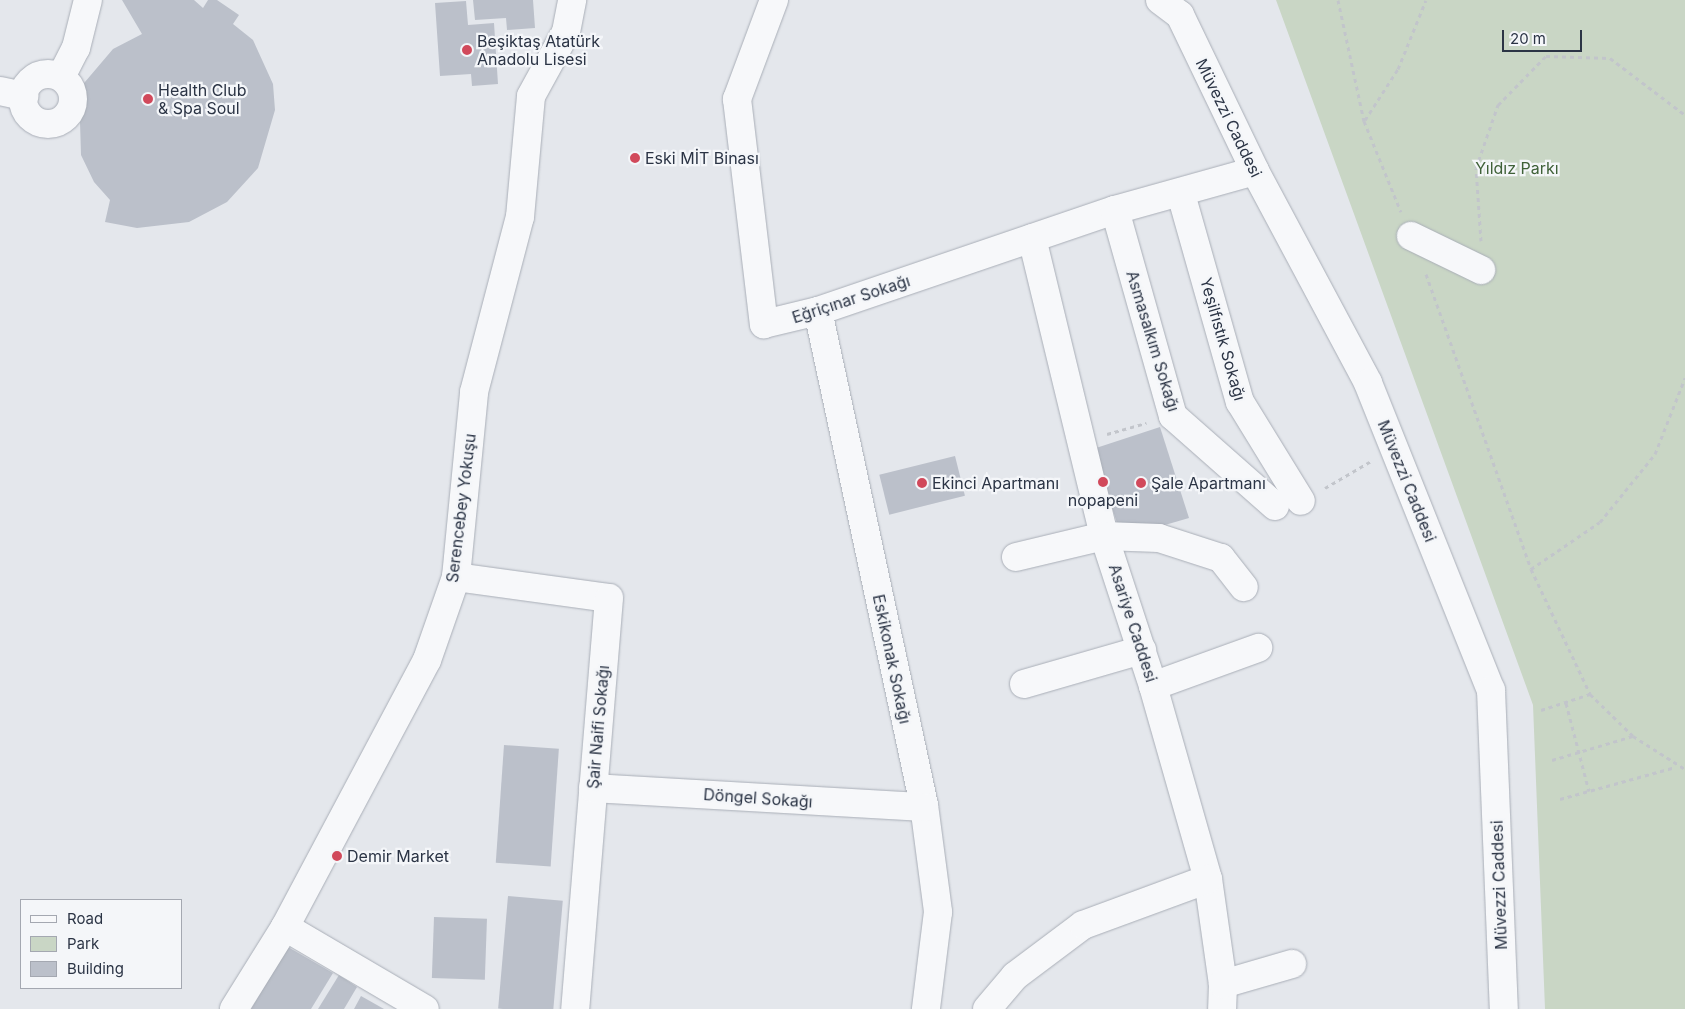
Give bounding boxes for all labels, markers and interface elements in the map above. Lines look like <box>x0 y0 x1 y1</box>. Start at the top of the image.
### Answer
scale bar <box>1505 20 1585 52</box>
text: 20 m <box>1510 29 1546 48</box>
place label: Beşiktaş Atatürk Anadolu Lisesi <box>477 31 600 69</box>
marker: Beşiktaş Atatürk Anadolu Lisesi <box>461 44 473 56</box>
street label: Müvezzi Caddesi <box>1192 56 1266 180</box>
place label: Health Club & Spa Soul <box>158 80 246 118</box>
marker: Health Club & Spa Soul <box>142 93 154 105</box>
place label: Eski MİT Binası <box>645 148 759 168</box>
marker: Eski MİT Binası <box>629 152 641 164</box>
park label: Yıldız Parkı <box>1475 158 1559 178</box>
street label: Asmasalkım Sokağı <box>1122 268 1184 414</box>
street label: Eğriçınar Sokağı <box>790 271 912 327</box>
street label: Yeşilfıstık Sokağı <box>1196 275 1250 403</box>
street label: Müvezzi Caddesi <box>1374 417 1440 545</box>
street label: Serencebey Yokuşu <box>442 432 480 584</box>
place label: Ekinci Apartmanı <box>932 473 1059 493</box>
place label: Şale Apartmanı <box>1151 473 1266 493</box>
marker: nopapeni <box>1097 476 1109 488</box>
marker: Ekinci Apartmanı <box>916 477 928 489</box>
marker: Şale Apartmanı <box>1135 477 1147 489</box>
place label: nopapeni <box>1068 490 1138 510</box>
street label: Asariye Caddesi <box>1105 562 1161 684</box>
street label: Eskikonak Sokağı <box>869 593 915 725</box>
street label: Şair Naifi Sokağı <box>583 664 613 790</box>
street label: Döngel Sokağı <box>703 785 813 811</box>
street label: Müvezzi Caddesi <box>1487 820 1511 950</box>
place label: Demir Market <box>347 846 449 866</box>
marker: Demir Market <box>331 850 343 862</box>
legend <box>20 899 182 989</box>
text: Road <box>67 909 103 928</box>
text: Park <box>67 934 99 953</box>
text: Building <box>67 959 124 978</box>

